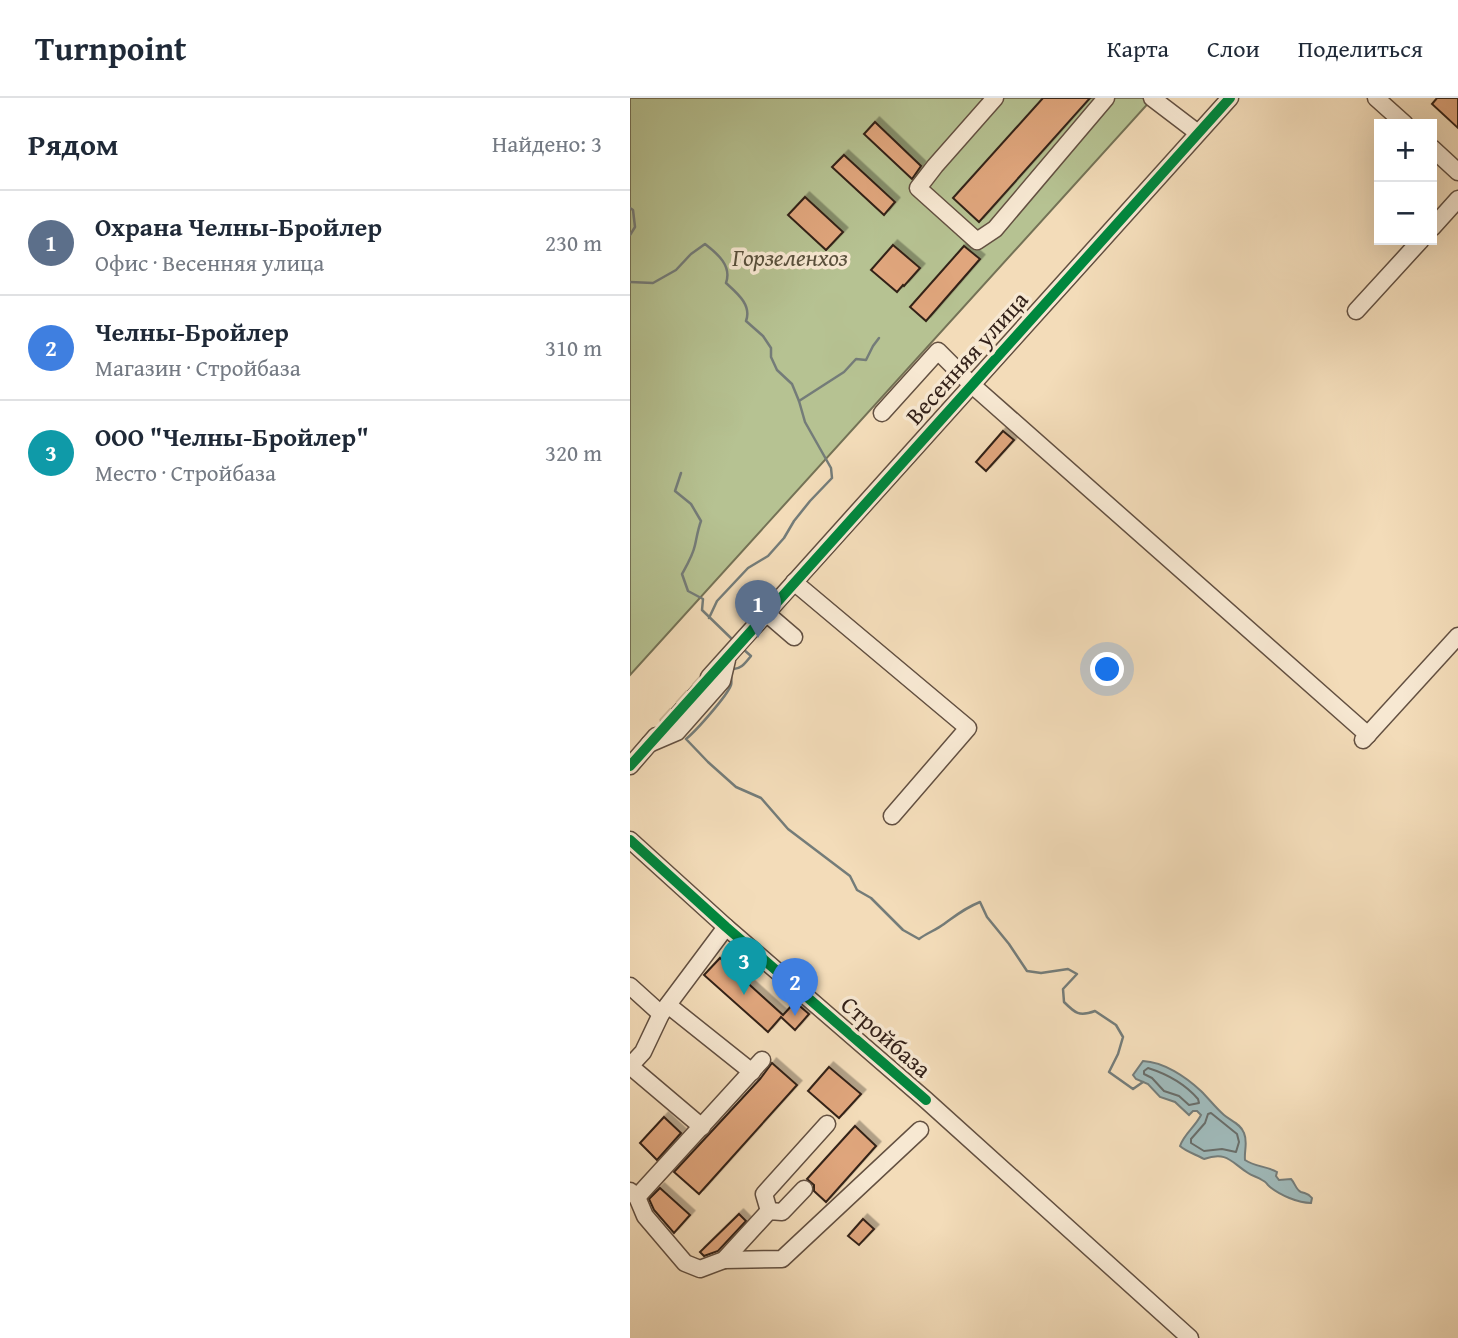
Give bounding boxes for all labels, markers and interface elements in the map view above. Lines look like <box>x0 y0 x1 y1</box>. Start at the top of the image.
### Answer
text: Turnpoint <box>35 24 187 72</box>
text: Карта <box>1107 31 1169 66</box>
text: Слои <box>1207 31 1260 66</box>
text: Поделиться <box>1298 31 1423 66</box>
map controls <box>1374 119 1437 245</box>
button: + <box>1374 119 1437 182</box>
text: Рядом <box>28 122 119 166</box>
text: Найдено: 3 <box>492 127 602 160</box>
button: − <box>1374 182 1437 245</box>
text: Охрана Челны-Бройлер <box>95 207 382 246</box>
text: 1 <box>45 226 57 259</box>
text: 230 m <box>545 226 602 259</box>
park label: Горзеленхоз <box>731 240 848 275</box>
text: Офис · Весенняя улица <box>95 246 324 279</box>
street label: Весенняя улица <box>897 283 1037 432</box>
text: Челны-Бройлер <box>95 312 289 351</box>
text: 2 <box>45 331 57 364</box>
text: 310 m <box>545 331 602 364</box>
text: Магазин · Стройбаза <box>95 351 301 384</box>
text: ООО "Челны-Бройлер" <box>95 417 369 456</box>
text: 3 <box>45 436 57 469</box>
text: 320 m <box>545 436 602 469</box>
text: Место · Стройбаза <box>95 456 276 489</box>
pin: 1 <box>735 580 781 638</box>
your location <box>1090 652 1124 686</box>
pin: 3 <box>721 937 767 995</box>
pin: 2 <box>772 958 818 1016</box>
street label: Стройбаза <box>833 987 940 1086</box>

